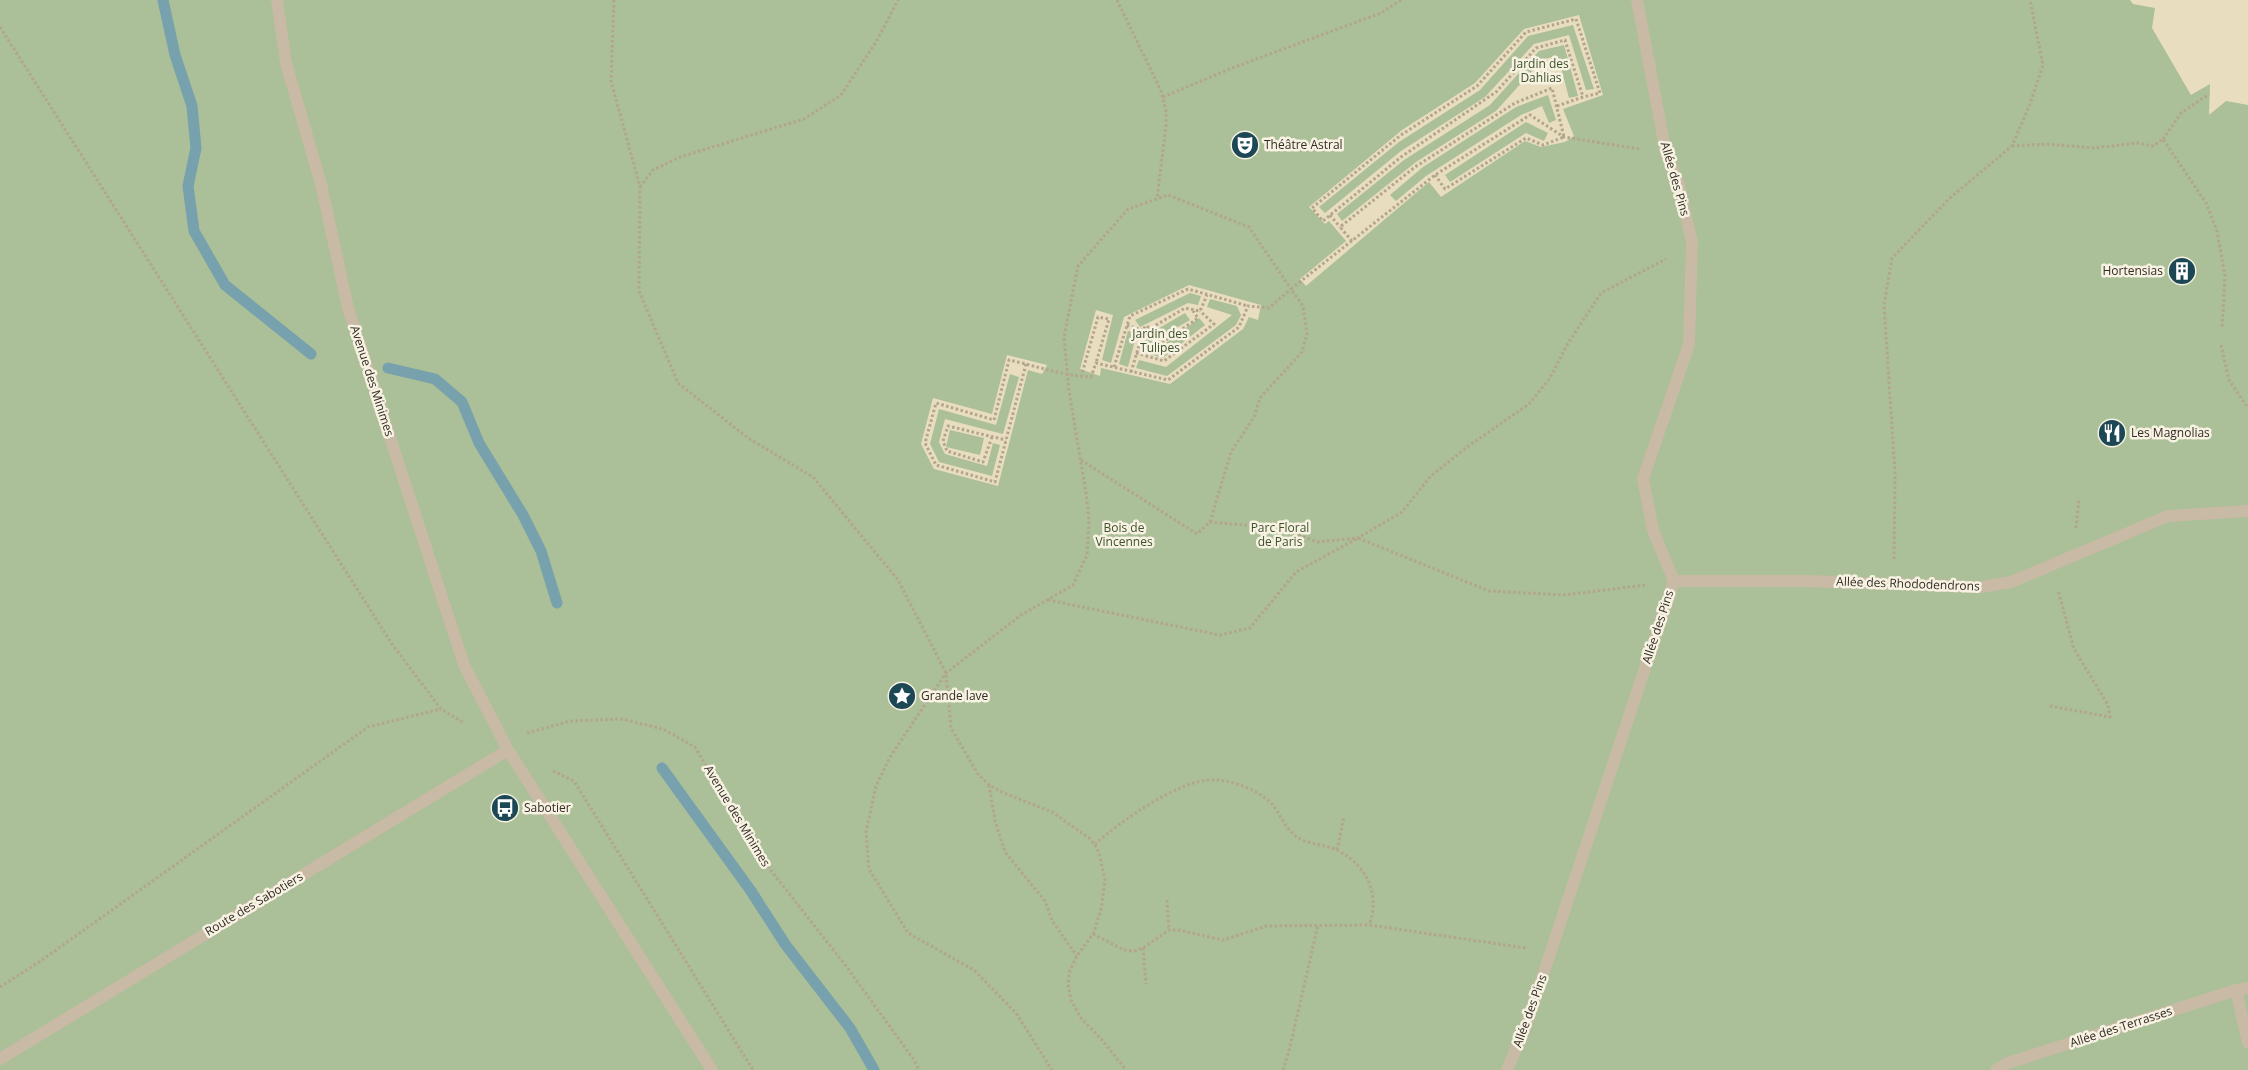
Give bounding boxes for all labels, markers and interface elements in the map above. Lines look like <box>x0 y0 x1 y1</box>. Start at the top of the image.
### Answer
park label: Jardin des Dahlias <box>1512 55 1569 86</box>
theatre icon: Théâtre Astral <box>1230 130 1260 160</box>
place label: Théâtre Astral <box>1264 136 1343 153</box>
street label: Allée des Pins <box>1657 140 1694 218</box>
building icon: Hortensias <box>2167 256 2197 286</box>
place label: Hortensias <box>2103 262 2163 279</box>
street label: Avenue des Minimes <box>347 323 399 439</box>
park label: Jardin des Tulipes <box>1131 325 1188 356</box>
restaurant icon: Les Magnolias <box>2097 418 2127 448</box>
place label: Les Magnolias <box>2131 424 2210 441</box>
park label: Bois de Vincennes <box>1095 519 1153 550</box>
park label: Parc Floral de Paris <box>1251 519 1309 550</box>
street label: Allée des Rhododendrons <box>1836 572 1980 595</box>
street label: Allée des Pins <box>1638 588 1678 666</box>
place icon: Grande lave <box>887 681 917 711</box>
place label: Grande lave <box>921 687 989 704</box>
street label: Avenue des Minimes <box>700 762 775 870</box>
bus stop icon: Sabotier <box>490 793 520 823</box>
place label: Sabotier <box>524 799 571 816</box>
street label: Route des Sabotiers <box>202 867 306 940</box>
street label: Allée des Pins <box>1508 972 1551 1050</box>
street label: Allée des Terrasses <box>2067 1002 2175 1051</box>

